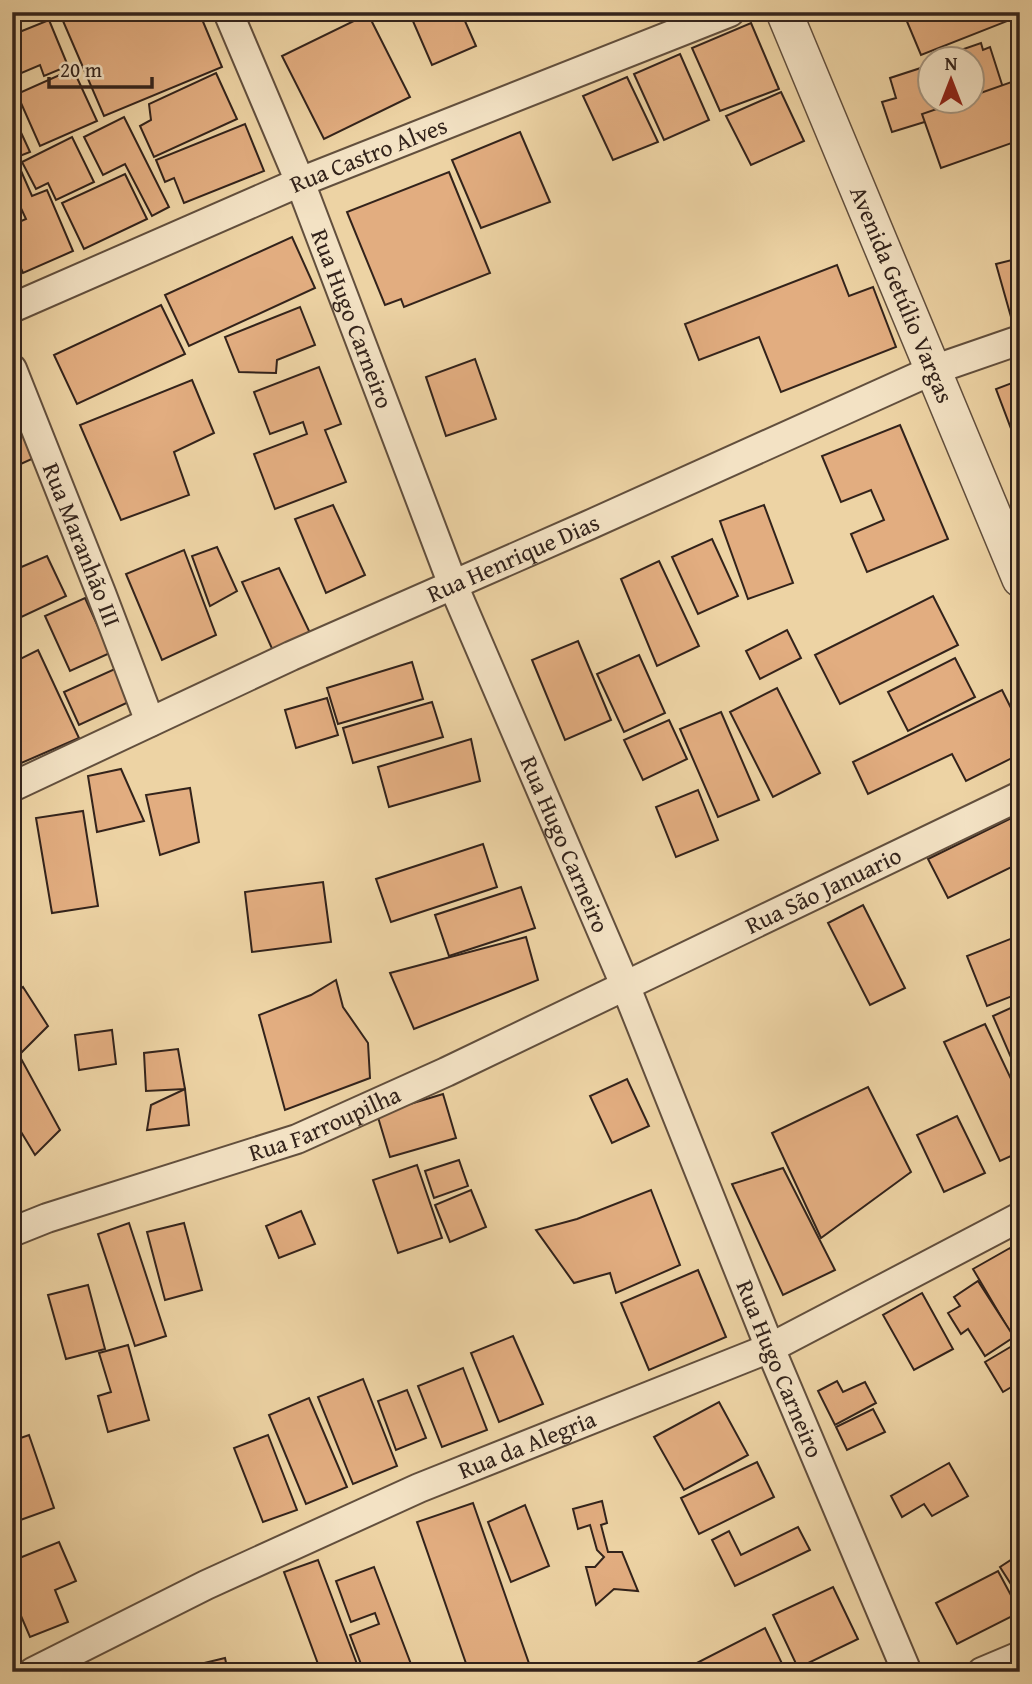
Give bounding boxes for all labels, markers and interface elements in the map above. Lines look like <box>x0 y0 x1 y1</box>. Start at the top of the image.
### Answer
scale bar <box>49 46 152 90</box>
north arrow <box>916 46 986 116</box>
text: N <box>945 49 958 77</box>
text: 20 m <box>60 54 102 85</box>
street label: Rua Castro Alves <box>284 108 452 201</box>
street label: Avenida Getúlio Vargas <box>841 180 963 408</box>
street label: Rua Hugo Carneiro <box>302 224 402 413</box>
street label: Rua Maranhão III <box>34 457 130 631</box>
street label: Rua Henrique Dias <box>421 505 605 611</box>
street label: Rua Hugo Carneiro <box>511 750 618 938</box>
street label: Rua São Januario <box>739 838 907 943</box>
street label: Rua Farroupilha <box>244 1076 407 1170</box>
street label: Rua Hugo Carneiro <box>728 1275 832 1463</box>
street label: Rua da Alegria <box>453 1401 601 1488</box>

